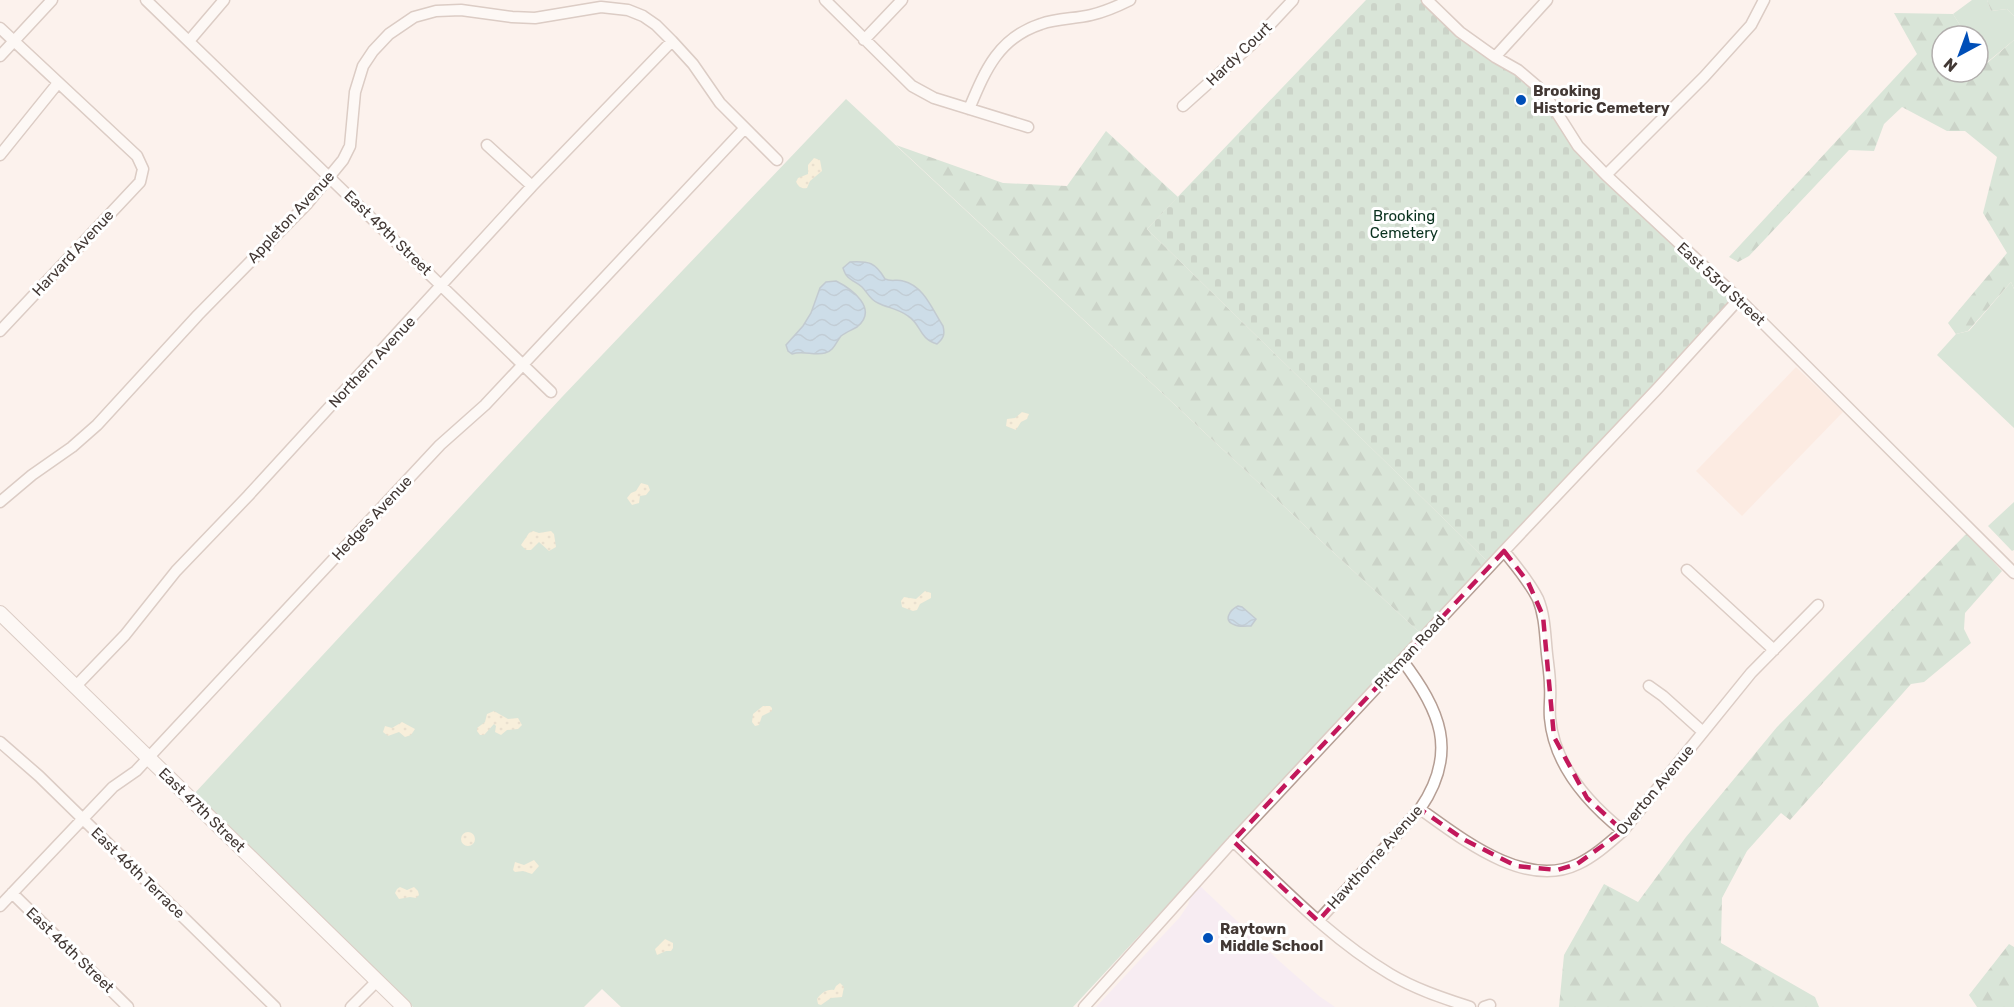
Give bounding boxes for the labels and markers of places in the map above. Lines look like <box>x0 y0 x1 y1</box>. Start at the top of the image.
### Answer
place label: Brooking Historic Cemetery <box>1533 82 1670 117</box>
marker: Brooking Historic Cemetery <box>1514 93 1528 107</box>
place label: Raytown Middle School <box>1220 920 1323 955</box>
marker: Raytown Middle School <box>1201 931 1215 945</box>

